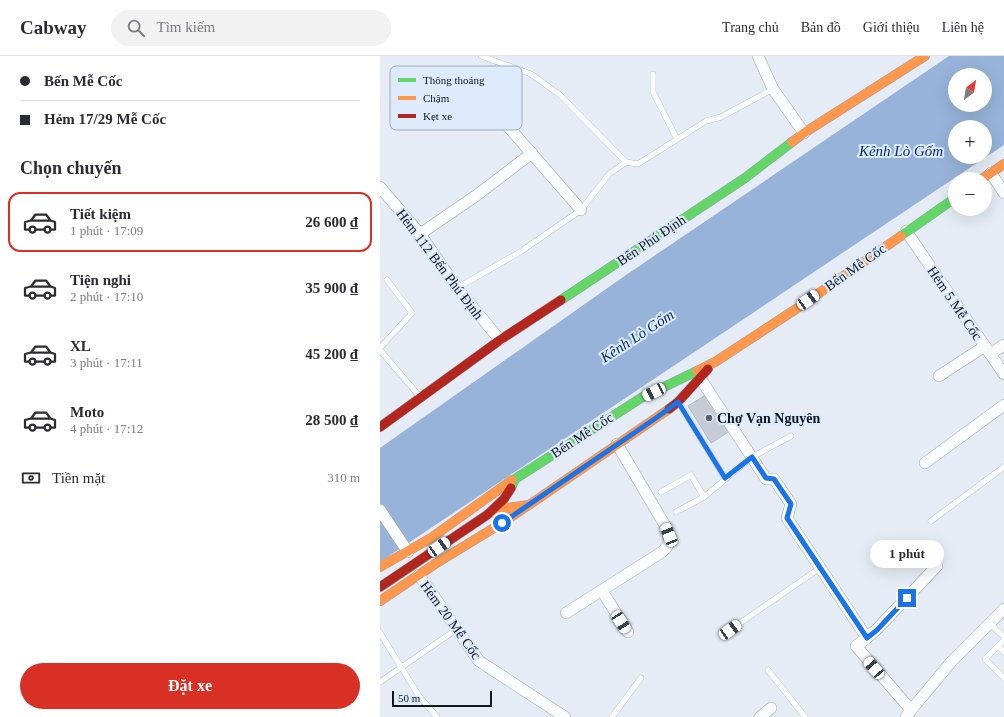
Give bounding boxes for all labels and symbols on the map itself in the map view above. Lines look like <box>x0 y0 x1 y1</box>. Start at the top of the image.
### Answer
legend <box>390 66 522 130</box>
north arrow <box>948 68 992 112</box>
text: Thông thoáng <box>423 74 485 86</box>
text: Chậm <box>423 92 450 104</box>
text: Kẹt xe <box>423 110 452 122</box>
water label: Kênh Lò Gốm <box>858 143 943 159</box>
street label: Hẻm 112 Bến Phú Định <box>393 206 486 322</box>
street label: Bến Phú Định <box>614 212 688 269</box>
street label: Bến Mễ Cốc <box>822 241 889 294</box>
street label: Hẻm 5 Mễ Cốc <box>924 263 985 343</box>
car <box>795 288 821 312</box>
water label: Kênh Lò Gốm <box>597 306 677 366</box>
car <box>641 381 667 403</box>
street label: Bến Mễ Cốc <box>549 410 616 461</box>
place label: Chợ Vạn Nguyên <box>717 411 820 426</box>
marker: Chợ Vạn Nguyên <box>704 413 714 423</box>
route start <box>493 514 511 532</box>
car <box>659 522 679 548</box>
car <box>426 535 452 559</box>
callout: 1 phút <box>870 540 944 568</box>
street label: Hẻm 20 Mễ Cốc <box>417 578 484 662</box>
route end <box>898 589 916 607</box>
car <box>609 609 633 635</box>
car <box>717 618 743 642</box>
car <box>862 655 886 681</box>
scale bar <box>392 689 492 708</box>

